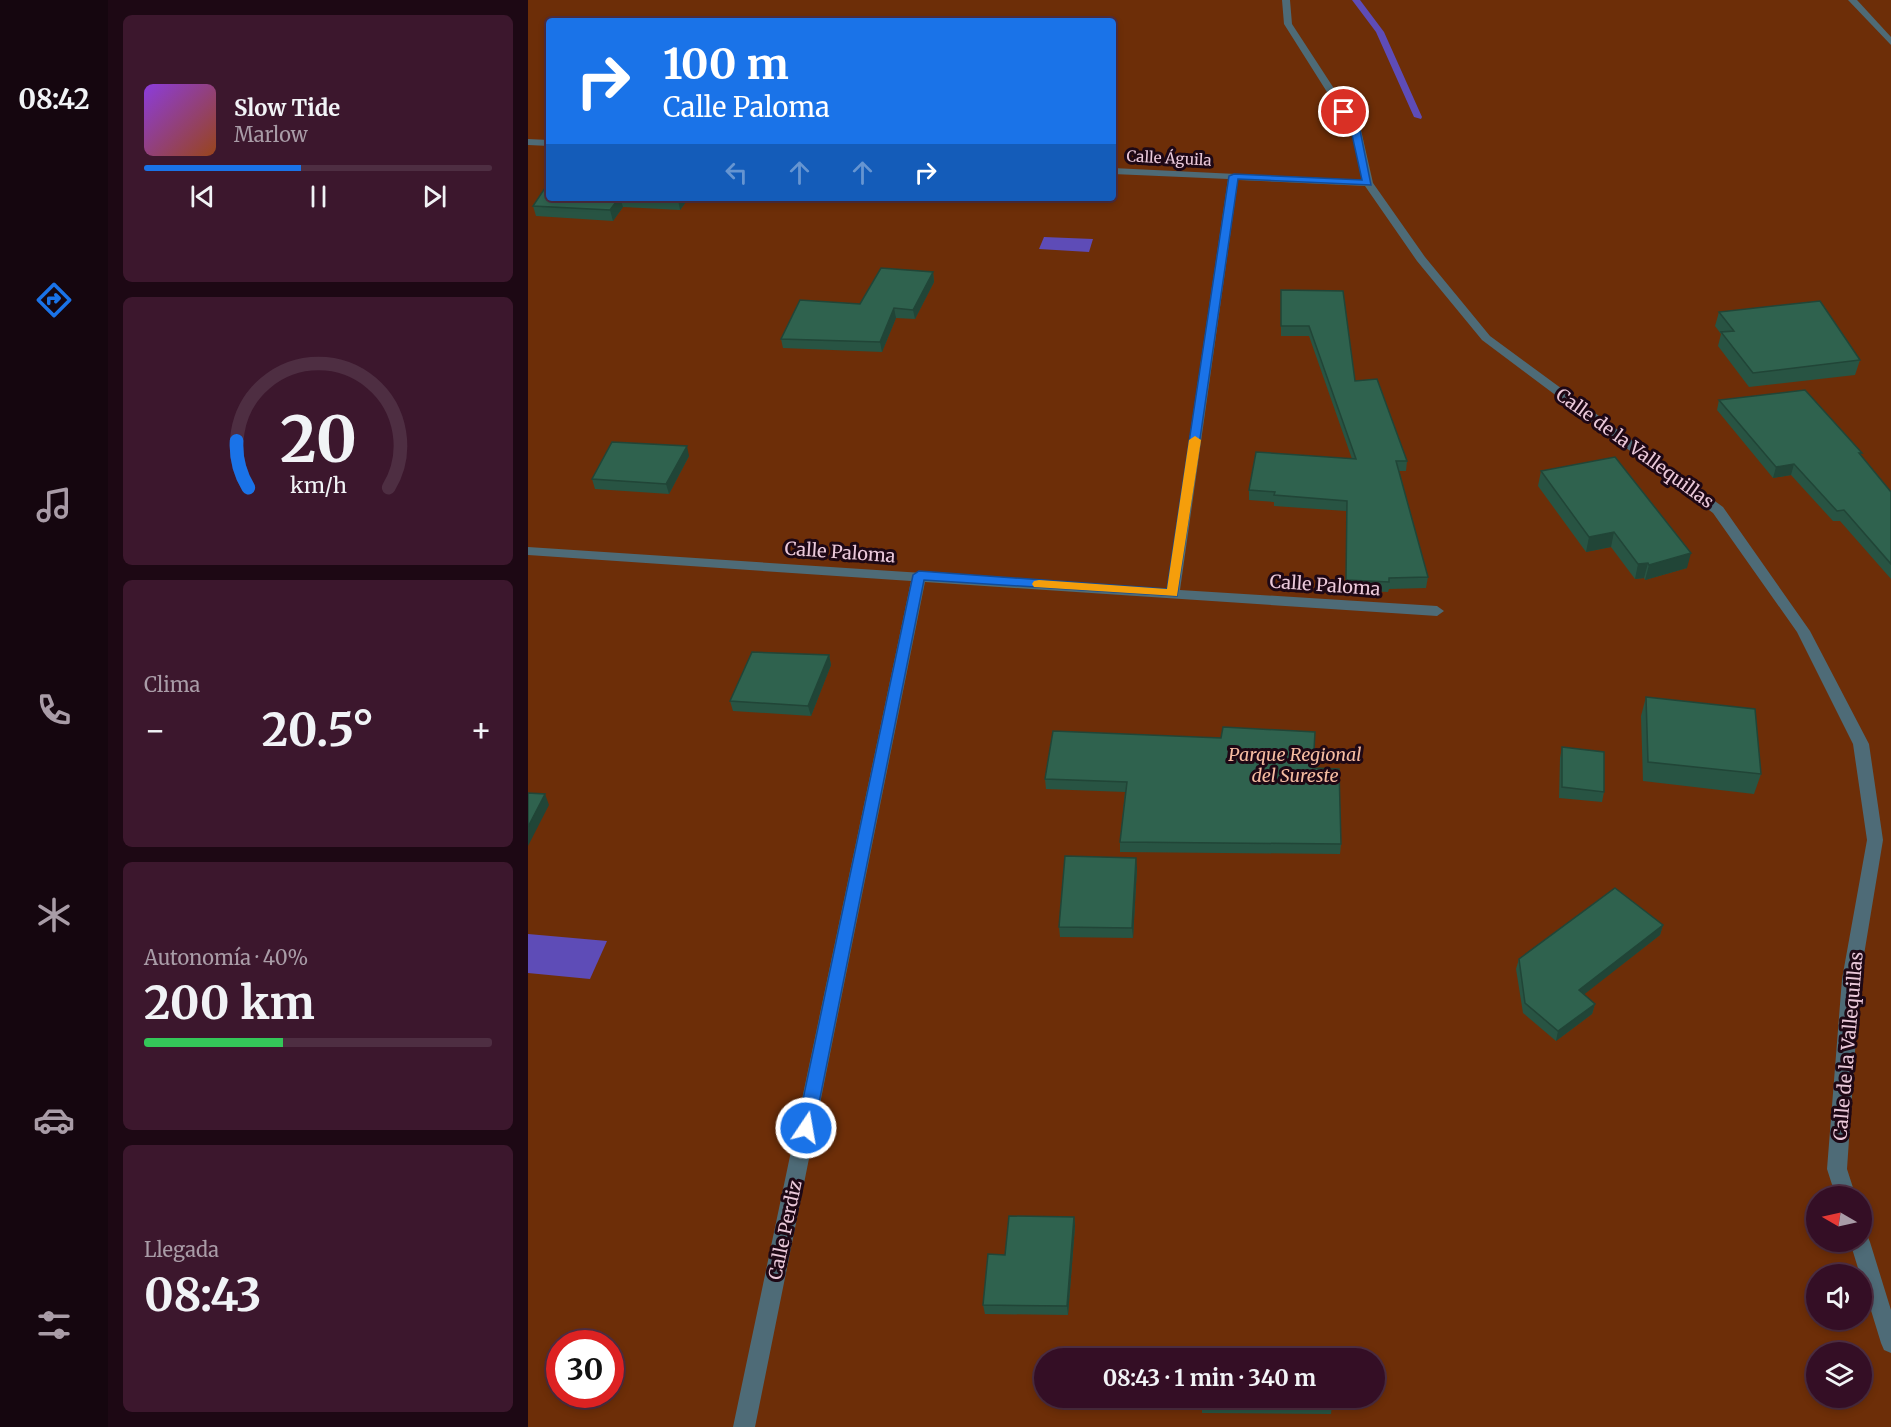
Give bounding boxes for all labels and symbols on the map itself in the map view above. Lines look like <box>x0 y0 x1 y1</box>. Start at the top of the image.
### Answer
pin <box>1318 86 1369 137</box>
street label: Calle Águila <box>1126 145 1212 170</box>
street label: Calle de la Vallequillas <box>1552 383 1719 513</box>
street label: Calle Paloma <box>784 537 897 567</box>
street label: Calle Paloma <box>1269 570 1382 600</box>
park label: Parque Regional del Sureste <box>1228 743 1362 787</box>
street label: Calle de la Vallequillas <box>1828 950 1868 1141</box>
position arrow <box>774 1096 838 1160</box>
street label: Calle Perdiz <box>763 1178 807 1282</box>
north arrow <box>1806 1186 1872 1252</box>
speed limit sign: 30 <box>546 1330 624 1408</box>

